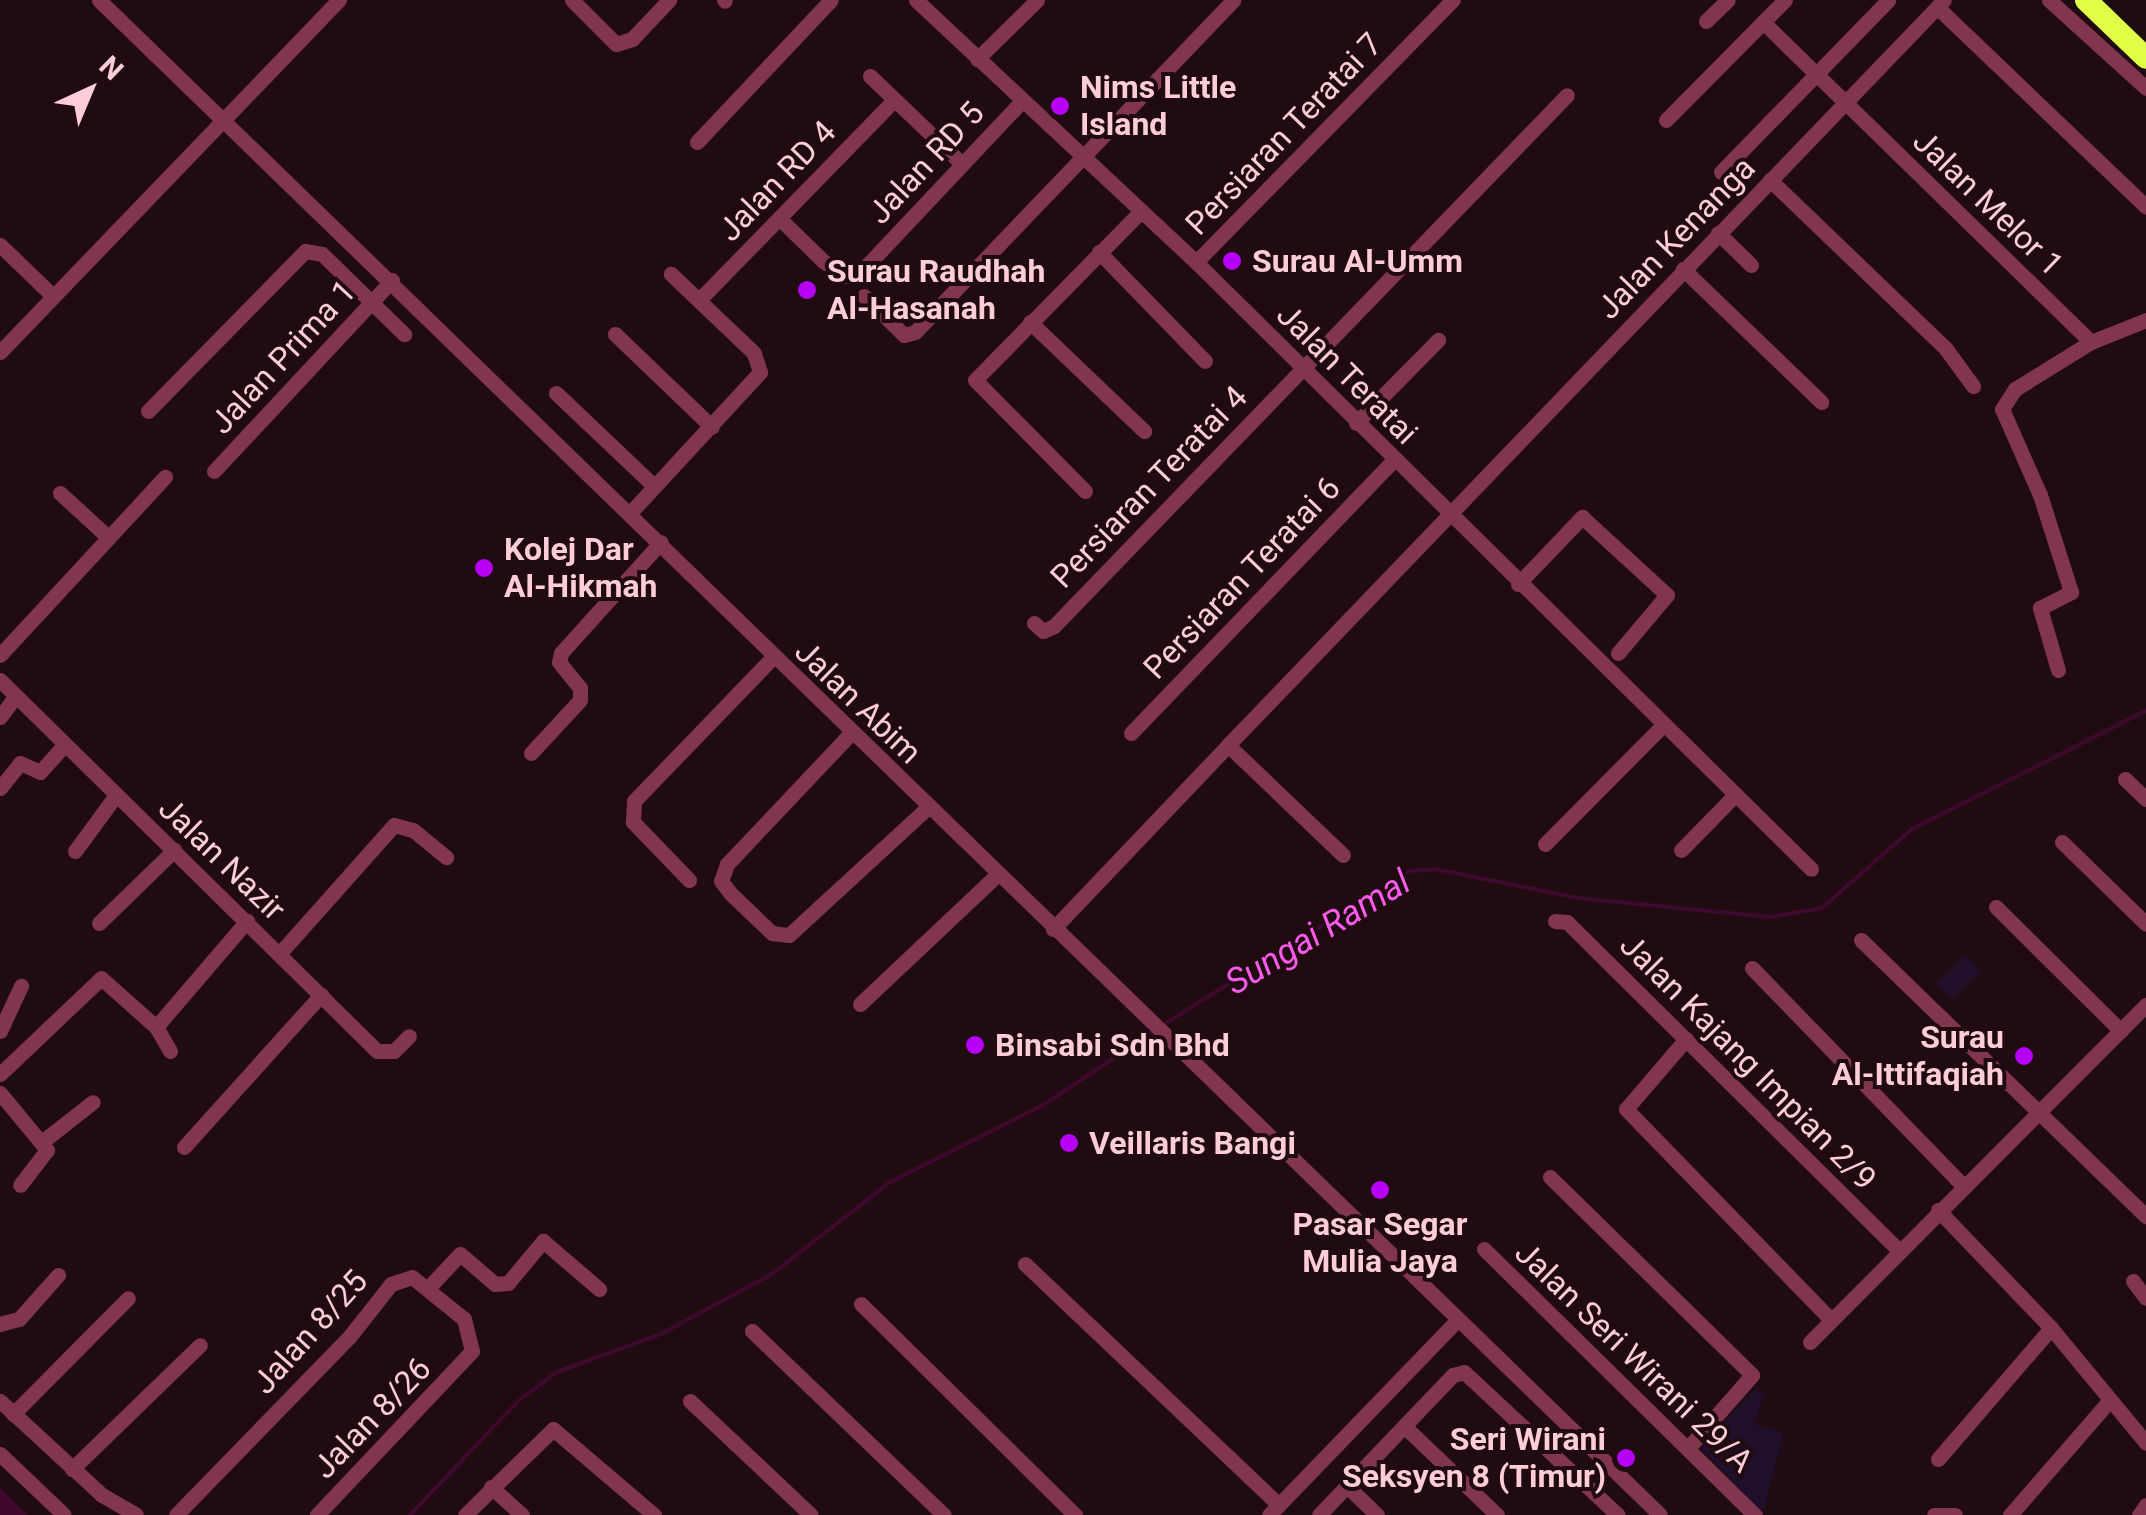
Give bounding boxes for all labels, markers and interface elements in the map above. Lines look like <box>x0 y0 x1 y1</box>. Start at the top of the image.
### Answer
street label: Persiaran Teratai 7 <box>1178 25 1390 243</box>
north arrow <box>40 40 140 140</box>
text: N <box>93 49 130 87</box>
place label: Nims Little Island <box>1080 69 1236 144</box>
street label: Jalan RD 5 <box>860 94 992 232</box>
marker: Nims Little Island <box>1049 95 1071 117</box>
street label: Jalan RD 4 <box>710 113 844 249</box>
street label: Jalan Melor 1 <box>1905 122 2071 284</box>
street label: Jalan Kenanga <box>1589 149 1763 327</box>
place label: Surau Al-Umm <box>1252 242 1463 280</box>
marker: Surau Al-Umm <box>1221 250 1243 272</box>
place label: Surau Raudhah Al-Hasanah <box>827 253 1045 328</box>
street label: Jalan Prima 1 <box>202 272 364 442</box>
marker: Surau Raudhah Al-Hasanah <box>796 279 818 301</box>
street label: Jalan Teratai <box>1268 295 1426 453</box>
street label: Persiaran Teratai 4 <box>1043 378 1255 596</box>
street label: Persiaran Teratai 6 <box>1136 469 1348 687</box>
place label: Kolej Dar Al-Hikmah <box>504 531 658 606</box>
marker: Kolej Dar Al-Hikmah <box>473 557 495 579</box>
street label: Jalan Abim <box>787 632 929 772</box>
street label: Jalan Nazir <box>151 789 293 929</box>
water label: Sungai Ramal <box>1218 861 1418 1005</box>
street label: Jalan Kajang Impian 2/9 <box>1612 926 1884 1198</box>
place label: Surau Al-Ittifaqiah <box>1832 1019 2004 1094</box>
place label: Binsabi Sdn Bhd <box>995 1026 1230 1064</box>
marker: Binsabi Sdn Bhd <box>964 1034 986 1056</box>
marker: Surau Al-Ittifaqiah <box>2013 1045 2035 1067</box>
place label: Veillaris Bangi <box>1089 1124 1296 1162</box>
marker: Veillaris Bangi <box>1058 1132 1080 1154</box>
marker: Pasar Segar Mulia Jaya <box>1369 1179 1391 1201</box>
place label: Pasar Segar Mulia Jaya <box>1293 1206 1467 1281</box>
street label: Jalan Seri Wirani 29/A <box>1507 1234 1761 1480</box>
street label: Jalan 8/25 <box>245 1262 375 1402</box>
street label: Jalan 8/26 <box>305 1350 439 1486</box>
place label: Seri Wirani Seksyen 8 (Timur) <box>1342 1421 1606 1496</box>
marker: Seri Wirani Seksyen 8 (Timur) <box>1615 1447 1637 1469</box>

